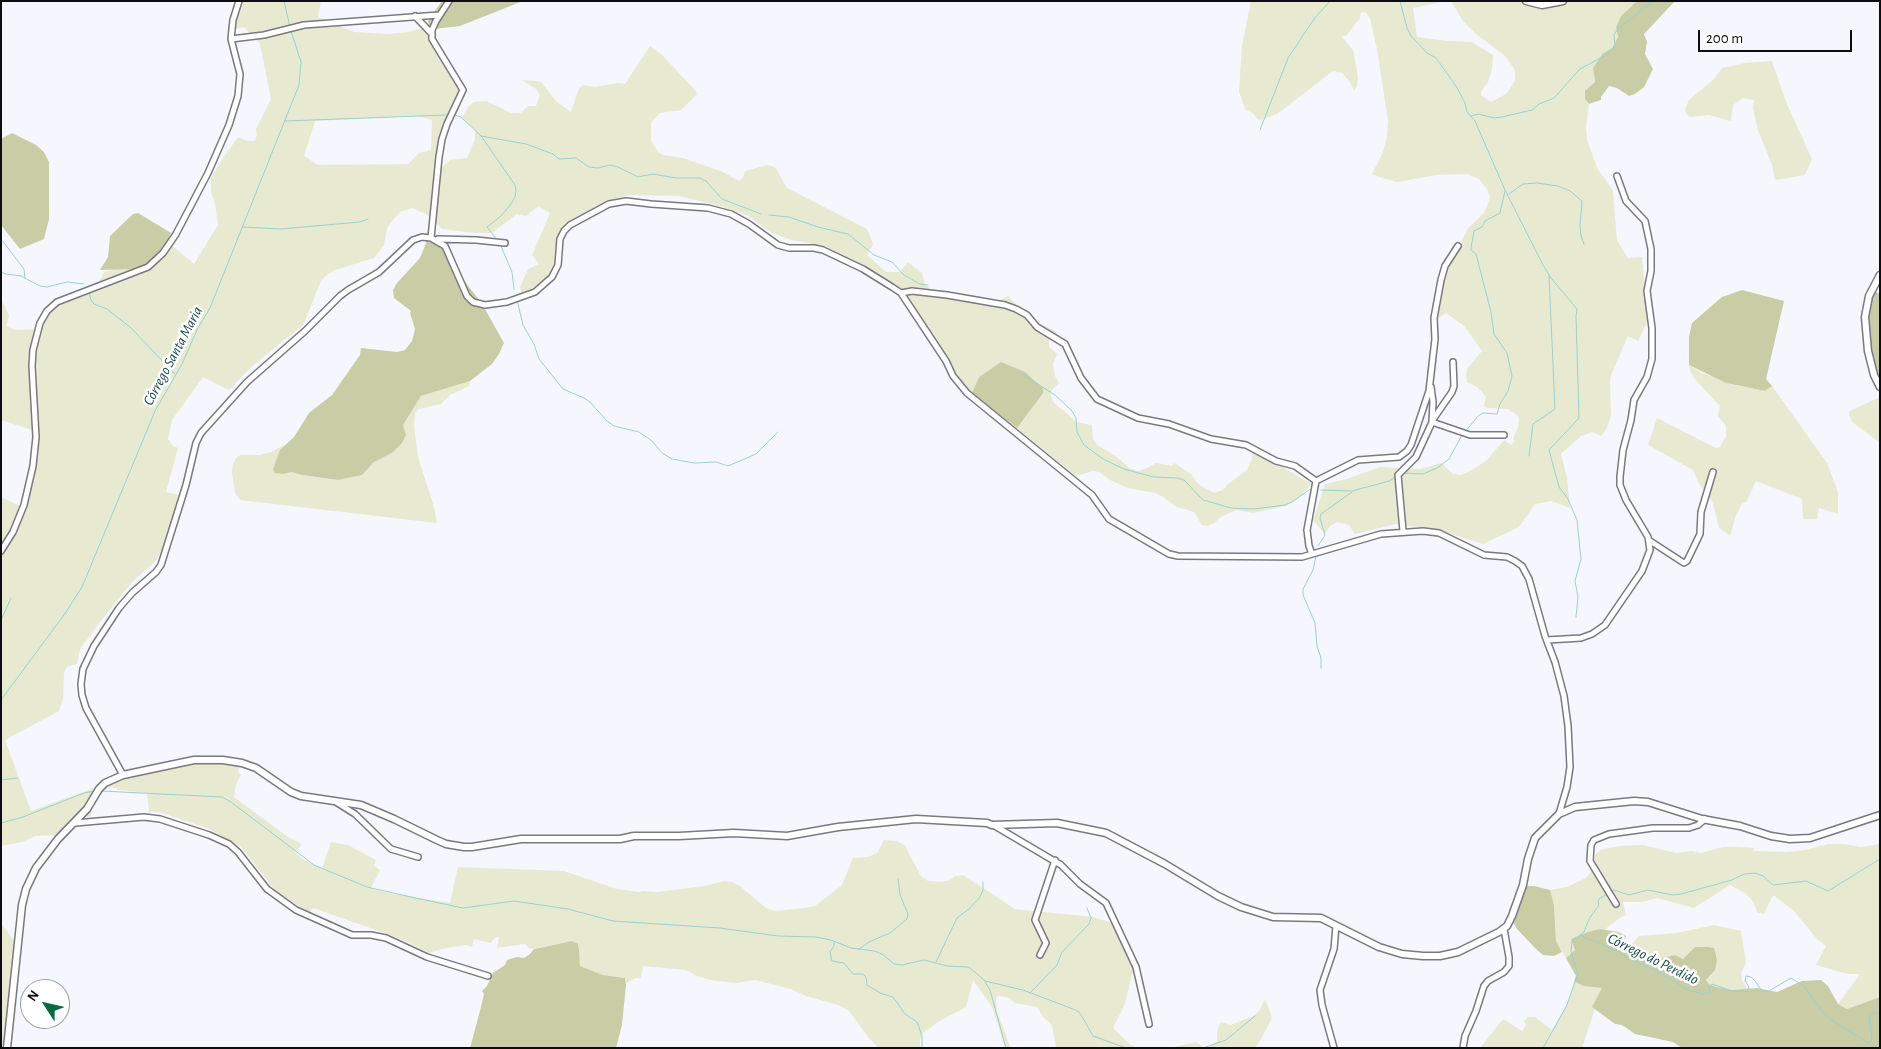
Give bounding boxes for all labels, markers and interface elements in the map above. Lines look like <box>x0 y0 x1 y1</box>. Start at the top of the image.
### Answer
scale bar <box>1701 20 1855 52</box>
text: 200 m <box>1706 31 1743 46</box>
water label: Córrego Santa Maria <box>139 303 207 409</box>
water label: Córrego do Perdido <box>1605 929 1701 989</box>
north arrow <box>20 979 70 1029</box>
text: N <box>25 988 42 1004</box>

